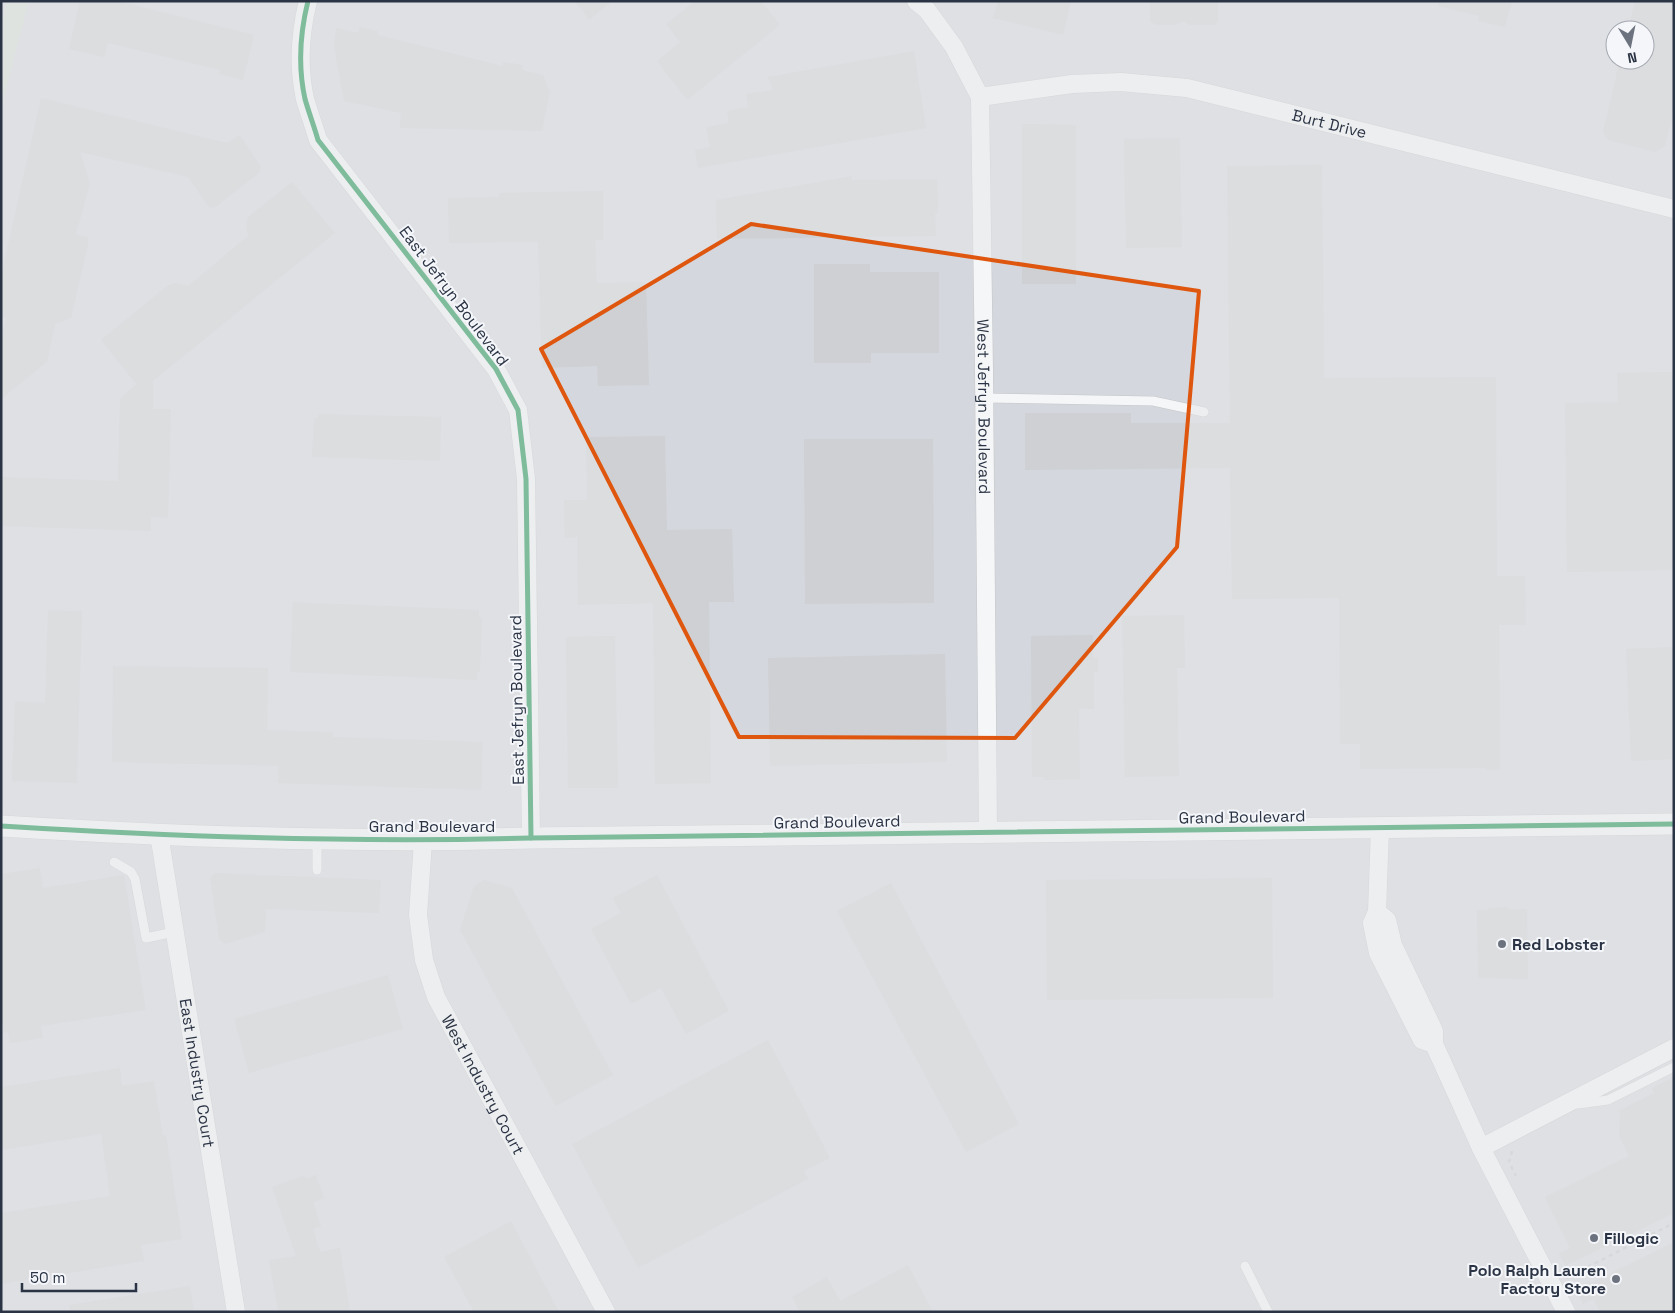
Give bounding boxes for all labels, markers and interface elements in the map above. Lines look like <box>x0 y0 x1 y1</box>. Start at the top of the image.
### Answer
north arrow <box>1605 20 1655 70</box>
text: N <box>1626 48 1638 67</box>
street label: Burt Drive <box>1290 104 1369 143</box>
street label: East Jefryn Boulevard <box>394 222 514 370</box>
street label: West Jefryn Boulevard <box>973 319 996 494</box>
street label: East Jefryn Boulevard <box>505 615 529 785</box>
street label: Grand Boulevard <box>1178 805 1306 829</box>
street label: Grand Boulevard <box>773 810 901 834</box>
street label: Grand Boulevard <box>369 816 495 837</box>
place label: Red Lobster <box>1512 934 1605 955</box>
marker: Red Lobster <box>1496 938 1508 950</box>
street label: East Industry Court <box>175 997 220 1149</box>
street label: West Industry Court <box>437 1011 530 1158</box>
place label: Fillogic <box>1604 1228 1659 1249</box>
marker: Fillogic <box>1588 1232 1600 1244</box>
scale bar <box>22 1260 136 1292</box>
place label: Polo Ralph Lauren Factory Store <box>1468 1260 1606 1299</box>
text: 50 m <box>30 1268 65 1287</box>
marker: Polo Ralph Lauren Factory Store <box>1610 1273 1622 1285</box>

